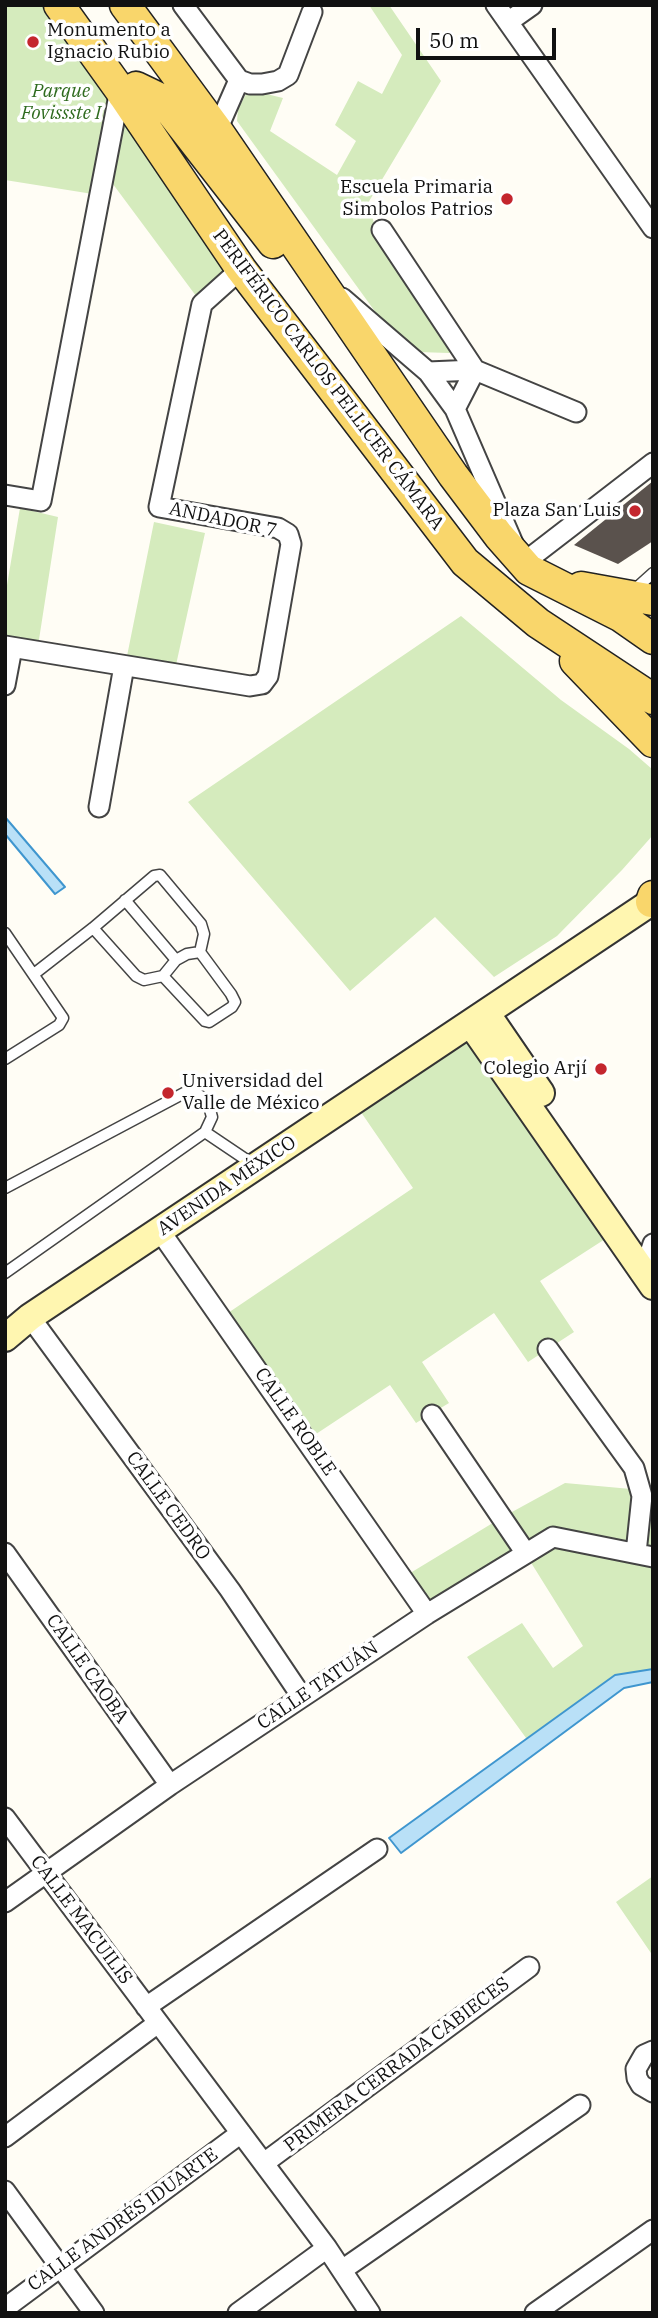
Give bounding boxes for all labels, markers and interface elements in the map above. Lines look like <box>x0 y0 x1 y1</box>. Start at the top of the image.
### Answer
scale bar <box>420 14 560 58</box>
place label: Monumento a Ignacio Rubio <box>47 20 171 64</box>
text: 50 m <box>429 26 479 54</box>
marker: Monumento a Ignacio Rubio <box>25 34 41 50</box>
park label: Parque Fovissste I <box>21 81 101 125</box>
place label: Escuela Primaria Simbolos Patrios <box>340 177 493 221</box>
marker: Escuela Primaria Simbolos Patrios <box>499 191 515 207</box>
street label: PERIFÉRICO CARLOS PELLICER CÁMARA <box>207 225 449 535</box>
street label: ANDADOR 7 <box>167 497 279 543</box>
place label: Plaza San Luis <box>492 500 621 522</box>
marker: Plaza San Luis <box>627 503 643 519</box>
place label: Colegio Arjí <box>484 1058 587 1080</box>
marker: Colegio Arjí <box>593 1061 609 1077</box>
place label: Universidad del Valle de México <box>182 1071 323 1115</box>
marker: Universidad del Valle de México <box>160 1085 176 1101</box>
street label: AVENIDA MÉXICO <box>153 1131 301 1241</box>
street label: CALLE ROBLE <box>249 1364 341 1480</box>
street label: CALLE CEDRO <box>121 1447 215 1565</box>
street label: CALLE CAOBA <box>41 1610 133 1728</box>
street label: CALLE TATUÁN <box>253 1637 383 1735</box>
street label: CALLE MACUILIS <box>25 1851 137 1989</box>
street label: PRIMERA CERRADA CABIECES <box>280 1973 514 2157</box>
street label: CALLE ANDRÉS IDUARTE <box>24 2143 222 2297</box>

